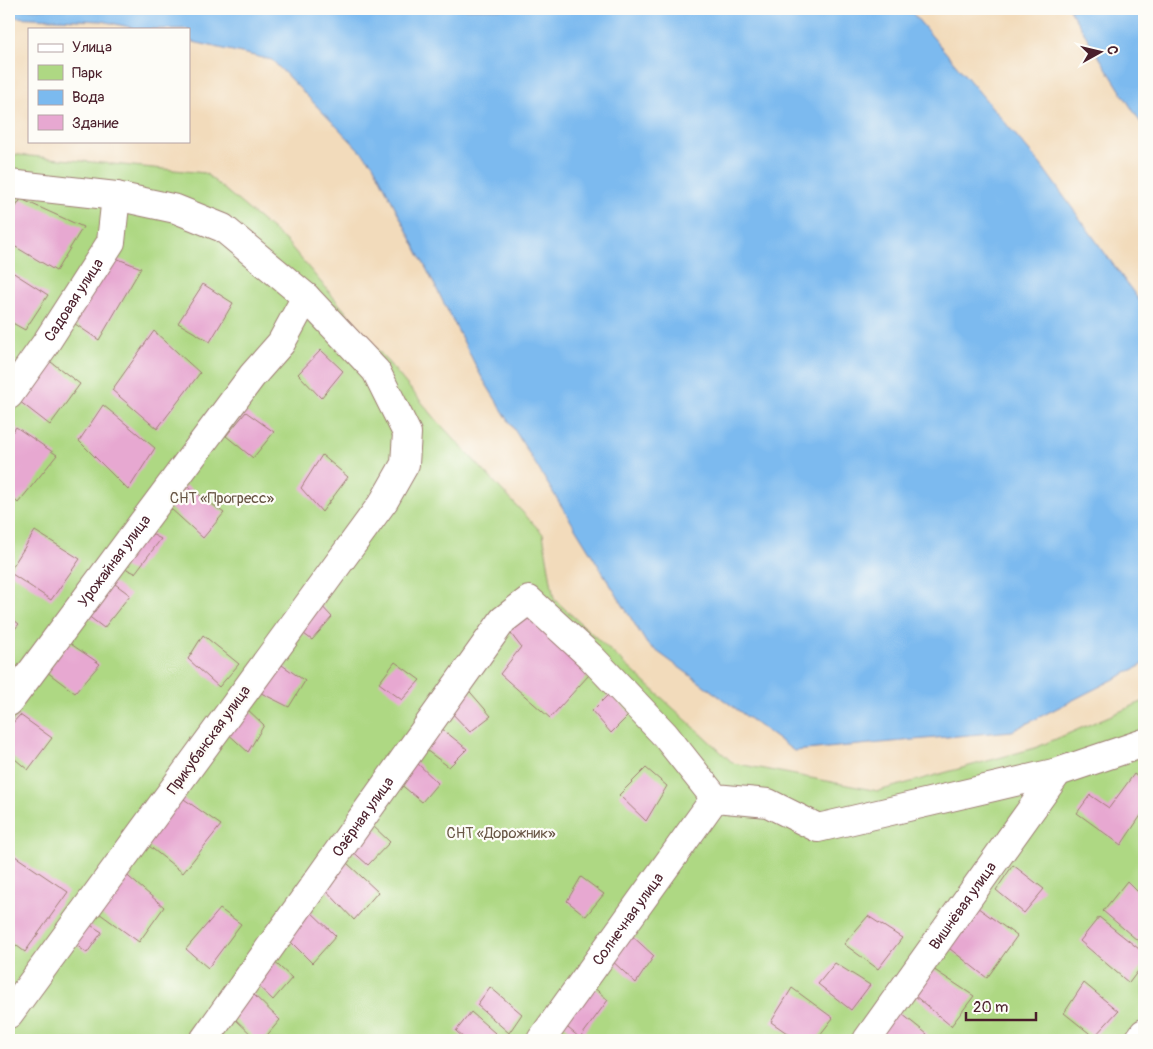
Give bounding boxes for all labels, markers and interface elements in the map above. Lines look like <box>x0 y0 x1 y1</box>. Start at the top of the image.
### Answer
legend <box>28 28 190 142</box>
north arrow <box>1076 28 1126 78</box>
text: Улица <box>72 38 112 57</box>
text: С <box>1103 45 1121 56</box>
text: Парк <box>72 64 103 83</box>
text: Вода <box>72 88 105 107</box>
text: Здание <box>72 114 119 133</box>
street label: Садовая улица <box>40 255 107 345</box>
park label: СНТ «Прогресс» <box>170 489 275 508</box>
street label: Урожайная улица <box>74 511 155 611</box>
street label: Прикубанская улица <box>163 682 255 798</box>
street label: Озёрная улица <box>328 773 398 861</box>
park label: СНТ «Дорожник» <box>446 824 556 843</box>
street label: Вишнёвая улица <box>925 858 1001 953</box>
street label: Солнечная улица <box>588 869 668 969</box>
scale bar <box>966 989 1036 1021</box>
text: 20 m <box>973 998 1008 1017</box>

